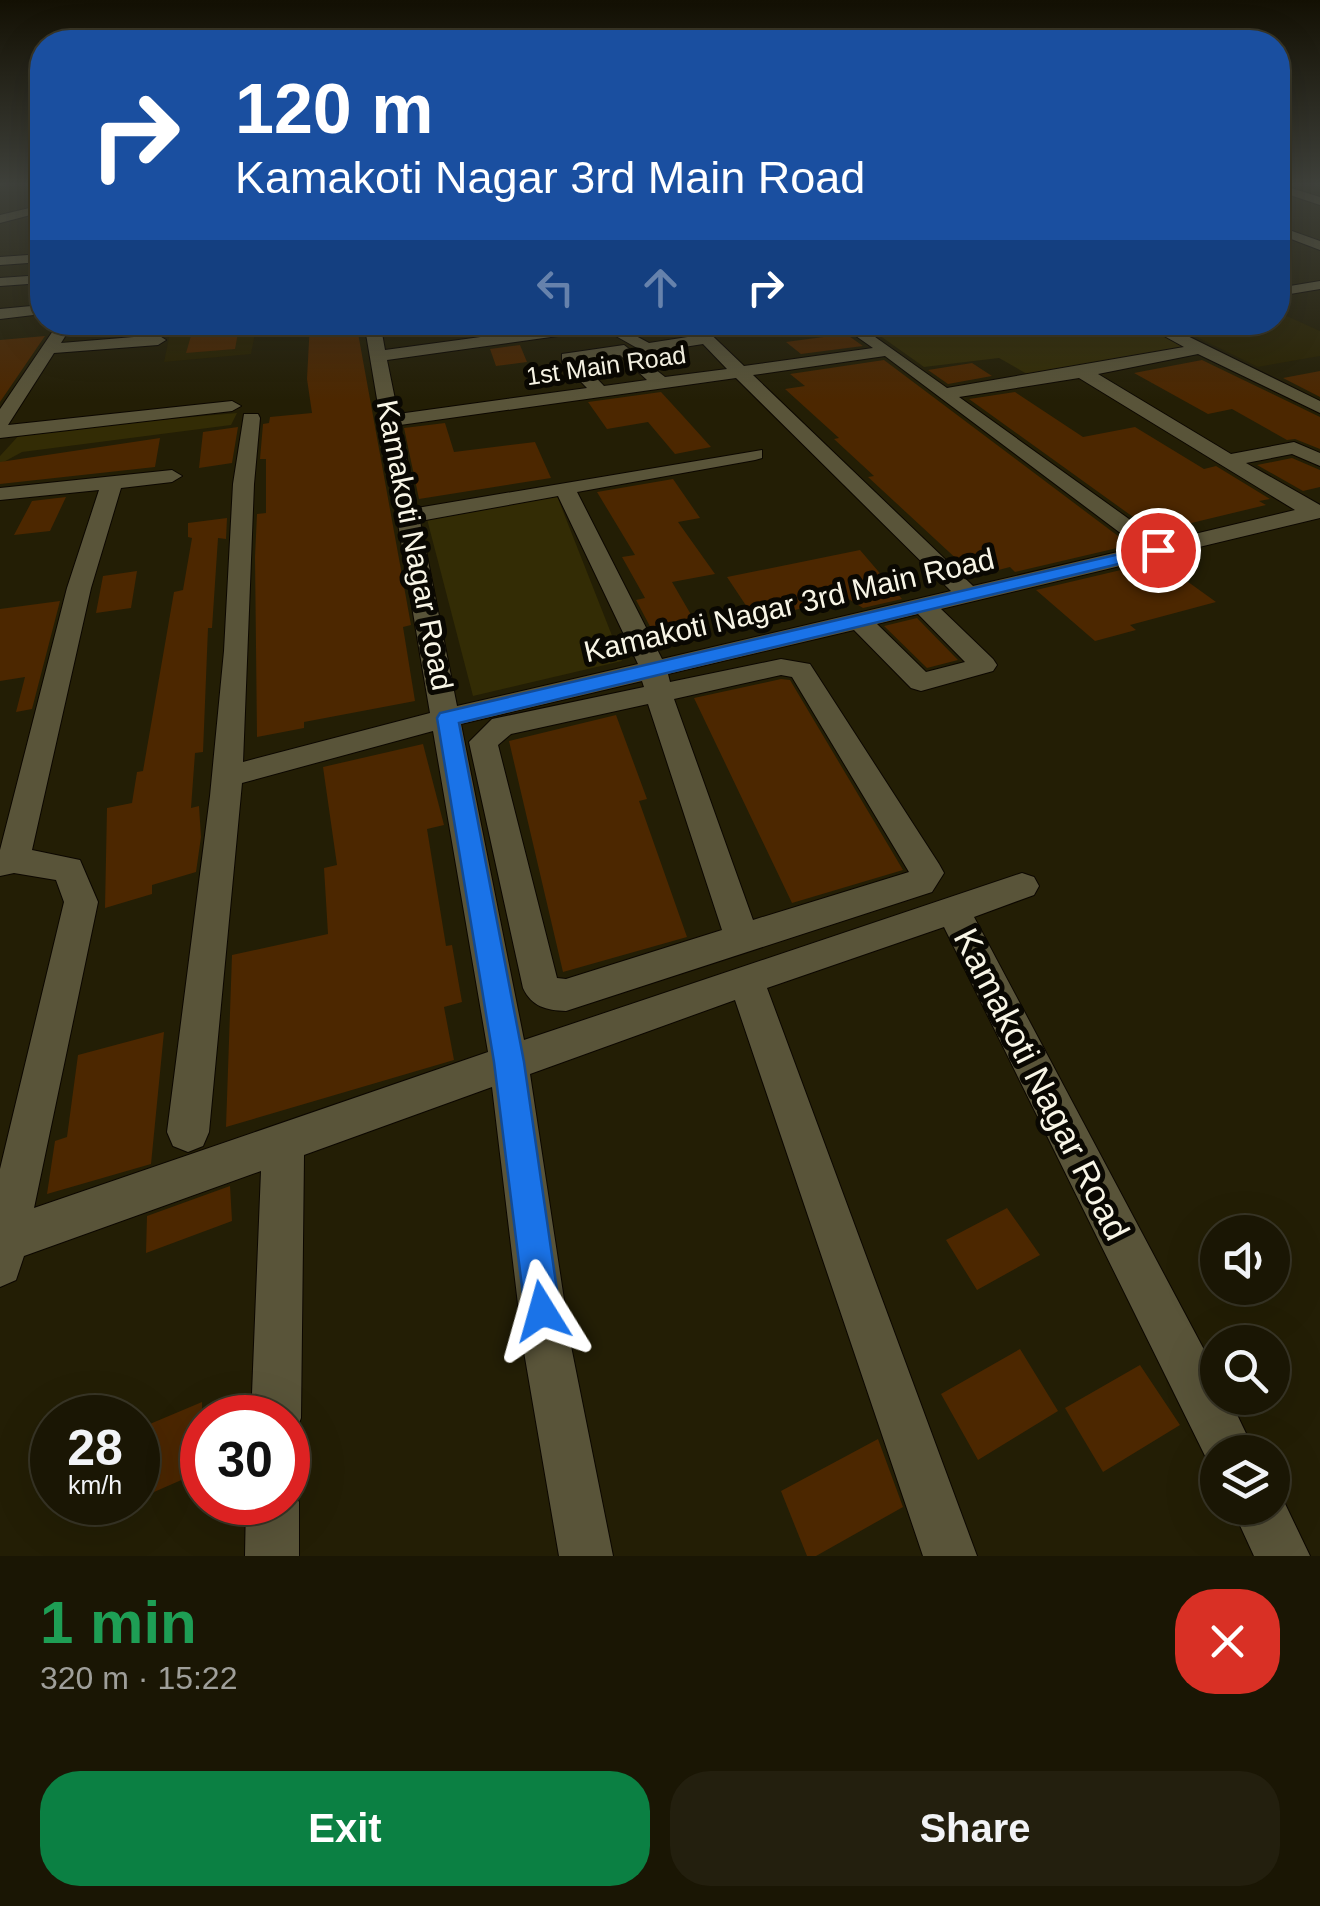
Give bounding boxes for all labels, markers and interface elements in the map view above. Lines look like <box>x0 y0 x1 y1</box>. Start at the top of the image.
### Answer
icon: right <box>70 70 200 200</box>
text: 120 m <box>235 70 433 148</box>
text: Kamakoti Nagar 3rd Main Road <box>235 152 865 203</box>
icon: left <box>528 260 583 315</box>
icon: ahead <box>633 260 688 315</box>
icon: right <box>738 260 793 315</box>
street label: 1st Main Road <box>524 340 688 390</box>
street label: Kamakoti Nagar Road <box>371 397 459 693</box>
pin <box>1116 508 1201 593</box>
icon: arrive <box>1131 523 1186 578</box>
street label: Kamakoti Nagar 3rd Main Road <box>581 542 997 668</box>
street label: Kamakoti Nagar Road <box>946 922 1138 1246</box>
map controls <box>1200 1215 1290 1525</box>
button: sound <box>1200 1215 1290 1305</box>
position arrow <box>490 1259 594 1363</box>
button: search <box>1200 1325 1290 1415</box>
speed limit sign: 30 <box>180 1395 310 1525</box>
text: 28 <box>67 1420 123 1476</box>
button: layers <box>1200 1435 1290 1525</box>
text: km/h <box>68 1471 122 1499</box>
text: 1 min <box>40 1589 197 1656</box>
button: close <box>1175 1589 1280 1694</box>
text: 320 m · 15:22 <box>40 1660 237 1696</box>
button: Exit <box>40 1771 650 1886</box>
button: Share <box>670 1771 1280 1886</box>

